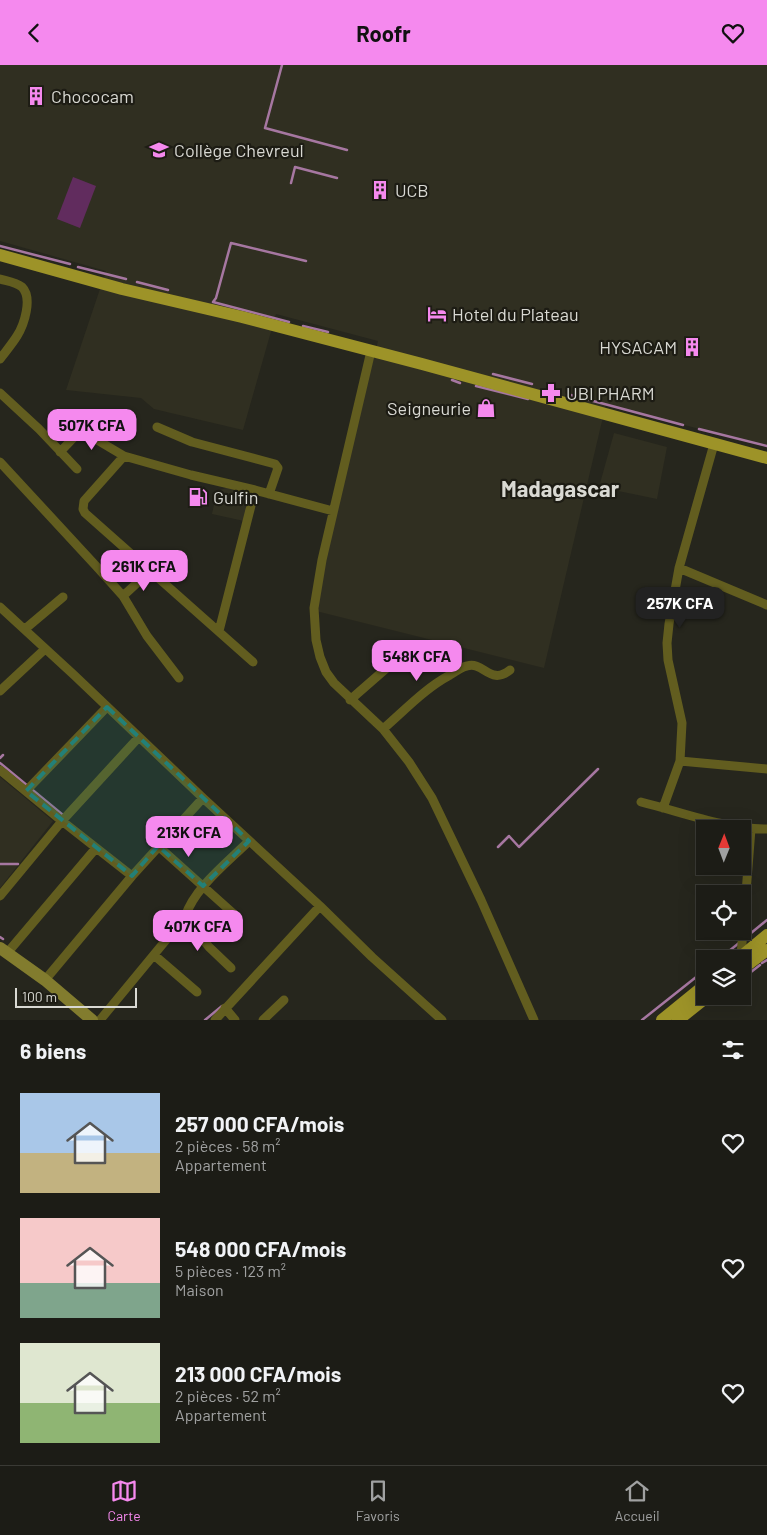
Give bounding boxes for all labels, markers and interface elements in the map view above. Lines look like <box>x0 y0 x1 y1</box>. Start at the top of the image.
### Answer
icon: back <box>20 19 48 47</box>
icon: heart <box>719 19 747 47</box>
text: Roofr <box>356 20 411 46</box>
building icon: Chococam <box>25 85 47 107</box>
place label: Chococam <box>51 85 134 107</box>
school or university icon: Collège Chevreul <box>148 139 170 161</box>
place label: Collège Chevreul <box>174 139 304 161</box>
building icon: UCB <box>369 179 391 201</box>
place label: UCB <box>395 179 429 201</box>
hotel icon: Hotel du Plateau <box>426 303 448 325</box>
place label: Hotel du Plateau <box>452 303 579 325</box>
place label: HYSACAM <box>599 336 677 358</box>
building icon: HYSACAM <box>681 336 703 358</box>
pharmacy icon: UBI PHARM <box>540 382 562 404</box>
place label: UBI PHARM <box>566 382 655 404</box>
place label: Seigneurie <box>387 397 471 419</box>
shop icon: Seigneurie <box>475 397 497 419</box>
pin: 507K CFA <box>40 409 144 451</box>
text: 507K CFA <box>58 415 126 434</box>
district label: Madagascar <box>501 475 620 501</box>
fuel station icon: Gulfin <box>187 486 209 508</box>
place label: Gulfin <box>213 486 259 508</box>
pin: 261K CFA <box>92 549 196 592</box>
text: 261K CFA <box>112 556 176 575</box>
pin: 257K CFA <box>628 587 732 629</box>
text: 257K CFA <box>647 593 713 612</box>
pin: 548K CFA <box>365 639 469 682</box>
text: 548K CFA <box>383 646 451 665</box>
pin: 213K CFA <box>137 815 241 858</box>
north arrow <box>696 820 751 875</box>
map controls <box>696 820 751 1005</box>
text: 213K CFA <box>157 822 221 841</box>
button: locate <box>696 885 751 940</box>
pin: 407K CFA <box>146 909 250 952</box>
text: 407K CFA <box>164 916 232 935</box>
button: layers <box>696 950 751 1005</box>
scale bar <box>15 985 138 1008</box>
text: 100 m <box>22 988 57 1005</box>
icon: filters <box>719 1036 747 1064</box>
text: 6 biens <box>20 1038 86 1063</box>
text: 257 000 CFA/mois <box>175 1111 344 1136</box>
icon: home <box>60 1113 120 1173</box>
icon: heart <box>719 1129 747 1157</box>
text: 2 pièces · 58 m² <box>175 1136 281 1155</box>
text: Appartement <box>175 1155 267 1174</box>
text: 548 000 CFA/mois <box>175 1236 346 1261</box>
icon: home <box>60 1238 120 1298</box>
icon: heart <box>719 1254 747 1282</box>
text: 5 pièces · 123 m² <box>175 1261 286 1280</box>
text: Maison <box>175 1280 224 1299</box>
text: 213 000 CFA/mois <box>175 1361 341 1386</box>
icon: home <box>60 1363 120 1423</box>
icon: heart <box>719 1379 747 1407</box>
text: 2 pièces · 52 m² <box>175 1386 281 1405</box>
text: Appartement <box>175 1405 267 1424</box>
tab: Carte <box>108 1477 141 1524</box>
tab: Favoris <box>356 1477 400 1524</box>
tab: Accueil <box>615 1477 659 1524</box>

